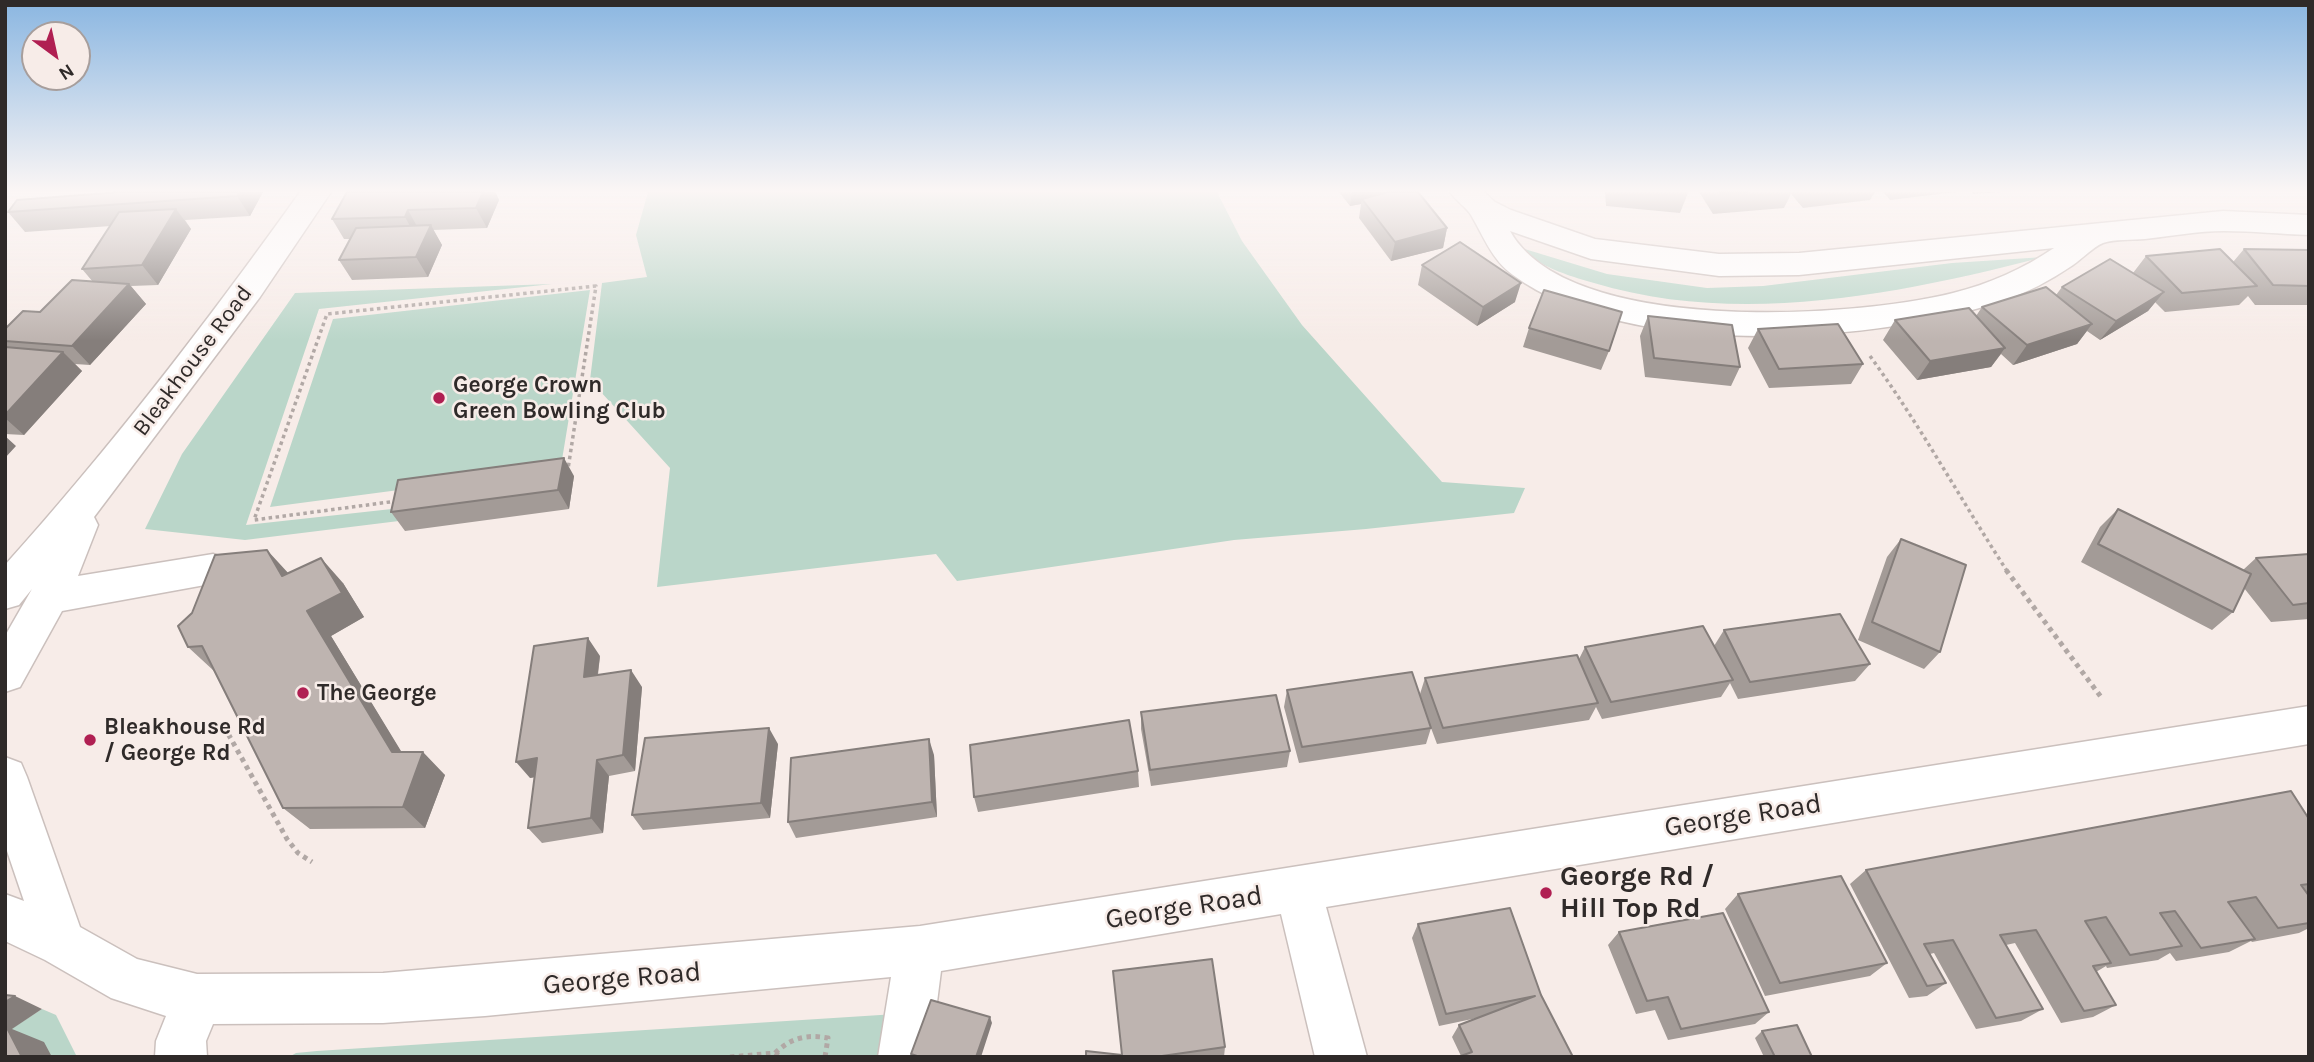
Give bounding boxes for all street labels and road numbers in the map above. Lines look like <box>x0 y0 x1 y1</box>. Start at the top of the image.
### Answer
street label: Bleakhouse Road <box>128 280 258 442</box>
street label: George Road <box>1662 787 1824 845</box>
street label: George Road <box>1103 879 1265 937</box>
street label: George Road <box>541 955 703 1003</box>

